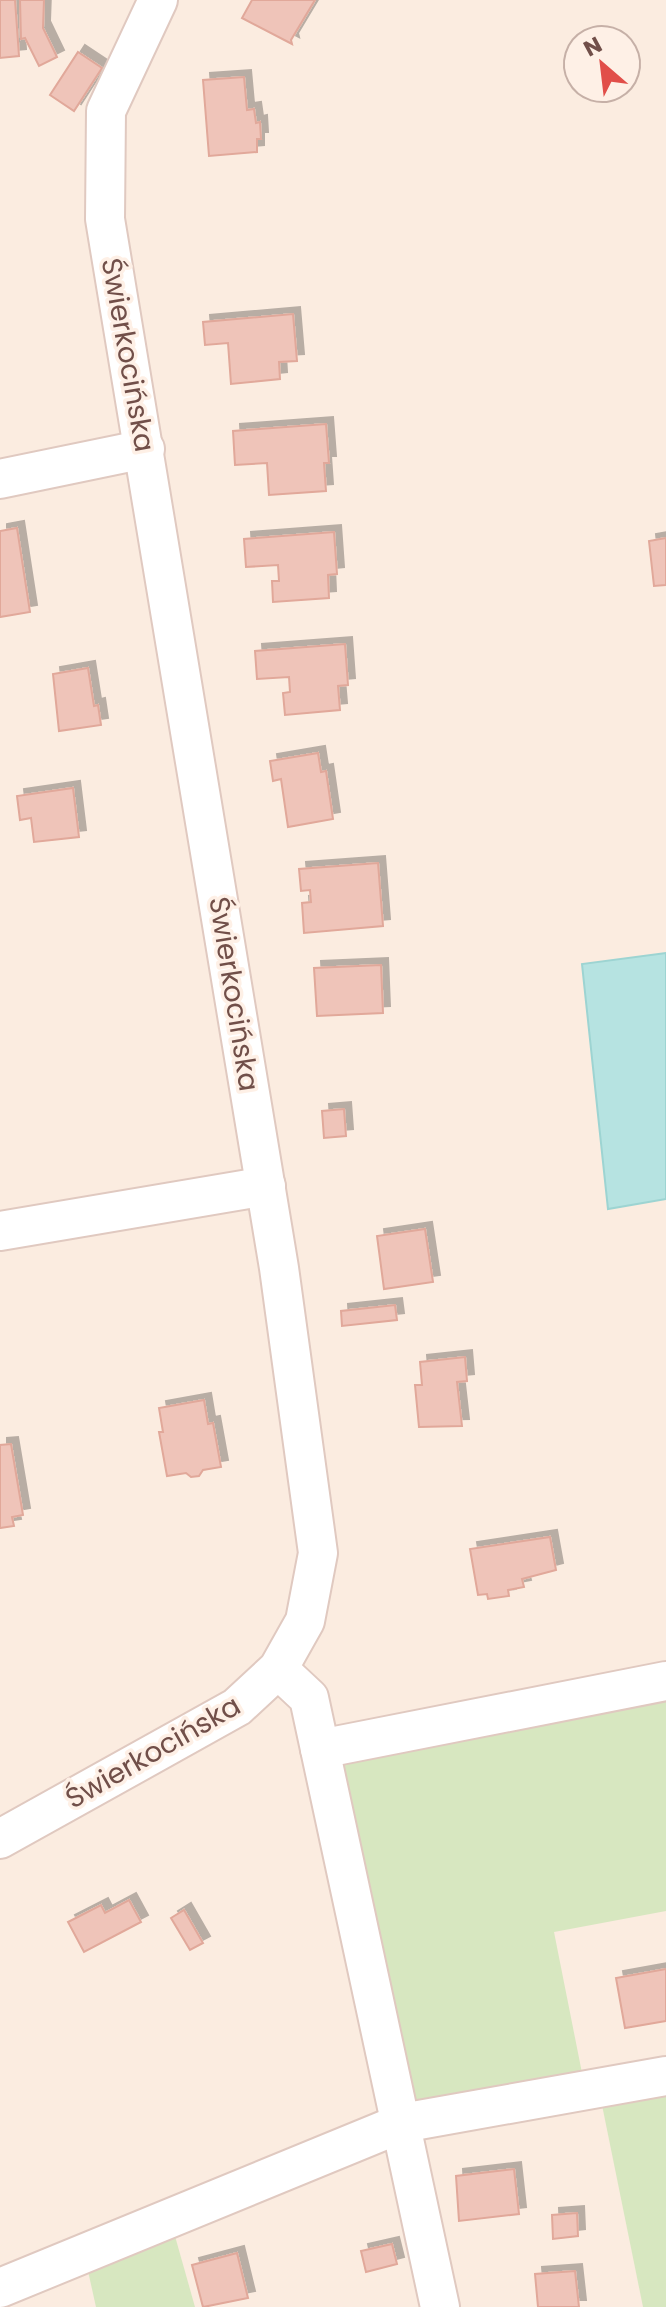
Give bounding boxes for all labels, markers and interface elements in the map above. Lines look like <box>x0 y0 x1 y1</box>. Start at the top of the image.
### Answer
north arrow <box>562 24 642 104</box>
text: N <box>578 29 607 64</box>
street label: Świerkocińska <box>92 255 164 455</box>
street label: Świerkocińska <box>199 894 269 1094</box>
street label: Świerkocińska <box>58 1686 248 1818</box>

